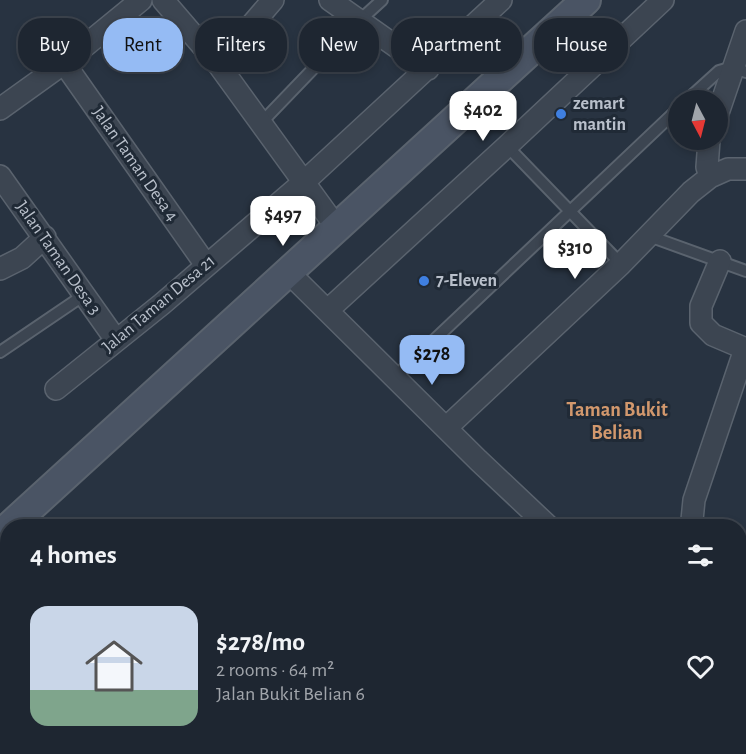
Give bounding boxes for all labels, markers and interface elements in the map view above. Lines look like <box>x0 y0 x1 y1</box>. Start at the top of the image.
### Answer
chip: Buy <box>18 18 91 72</box>
chip: Rent <box>103 18 183 72</box>
chip: Filters <box>195 18 287 72</box>
chip: New <box>299 18 379 72</box>
chip: Apartment <box>391 18 522 72</box>
chip: House <box>534 18 628 72</box>
north arrow <box>668 90 728 150</box>
map controls <box>668 90 728 150</box>
pin: $402 <box>447 91 519 142</box>
place label: zemart mantin <box>573 95 626 134</box>
text: $402 <box>464 100 502 120</box>
street label: Jalan Taman Desa 4 <box>89 103 181 225</box>
marker: zemart mantin <box>554 107 568 121</box>
pin: $497 <box>247 196 319 247</box>
street label: Jalan Taman Desa 3 <box>12 198 104 318</box>
text: $497 <box>264 205 302 225</box>
pin: $310 <box>539 229 611 280</box>
text: $310 <box>557 238 593 258</box>
street label: Jalan Taman Desa 21 <box>99 252 219 356</box>
place label: 7-Eleven <box>436 272 497 290</box>
marker: 7-Eleven <box>417 274 431 288</box>
pin: $278 <box>396 335 468 386</box>
text: $278 <box>414 344 450 364</box>
district label: Taman Bukit Belian <box>566 400 668 443</box>
icon: filters <box>684 539 717 572</box>
text: 4 homes <box>30 542 117 568</box>
text: $278/mo <box>216 629 305 655</box>
icon: home <box>78 630 150 702</box>
icon: heart <box>684 650 717 683</box>
text: 2 rooms · 64 m² <box>216 660 334 680</box>
text: Jalan Bukit Belian 6 <box>216 684 365 704</box>

